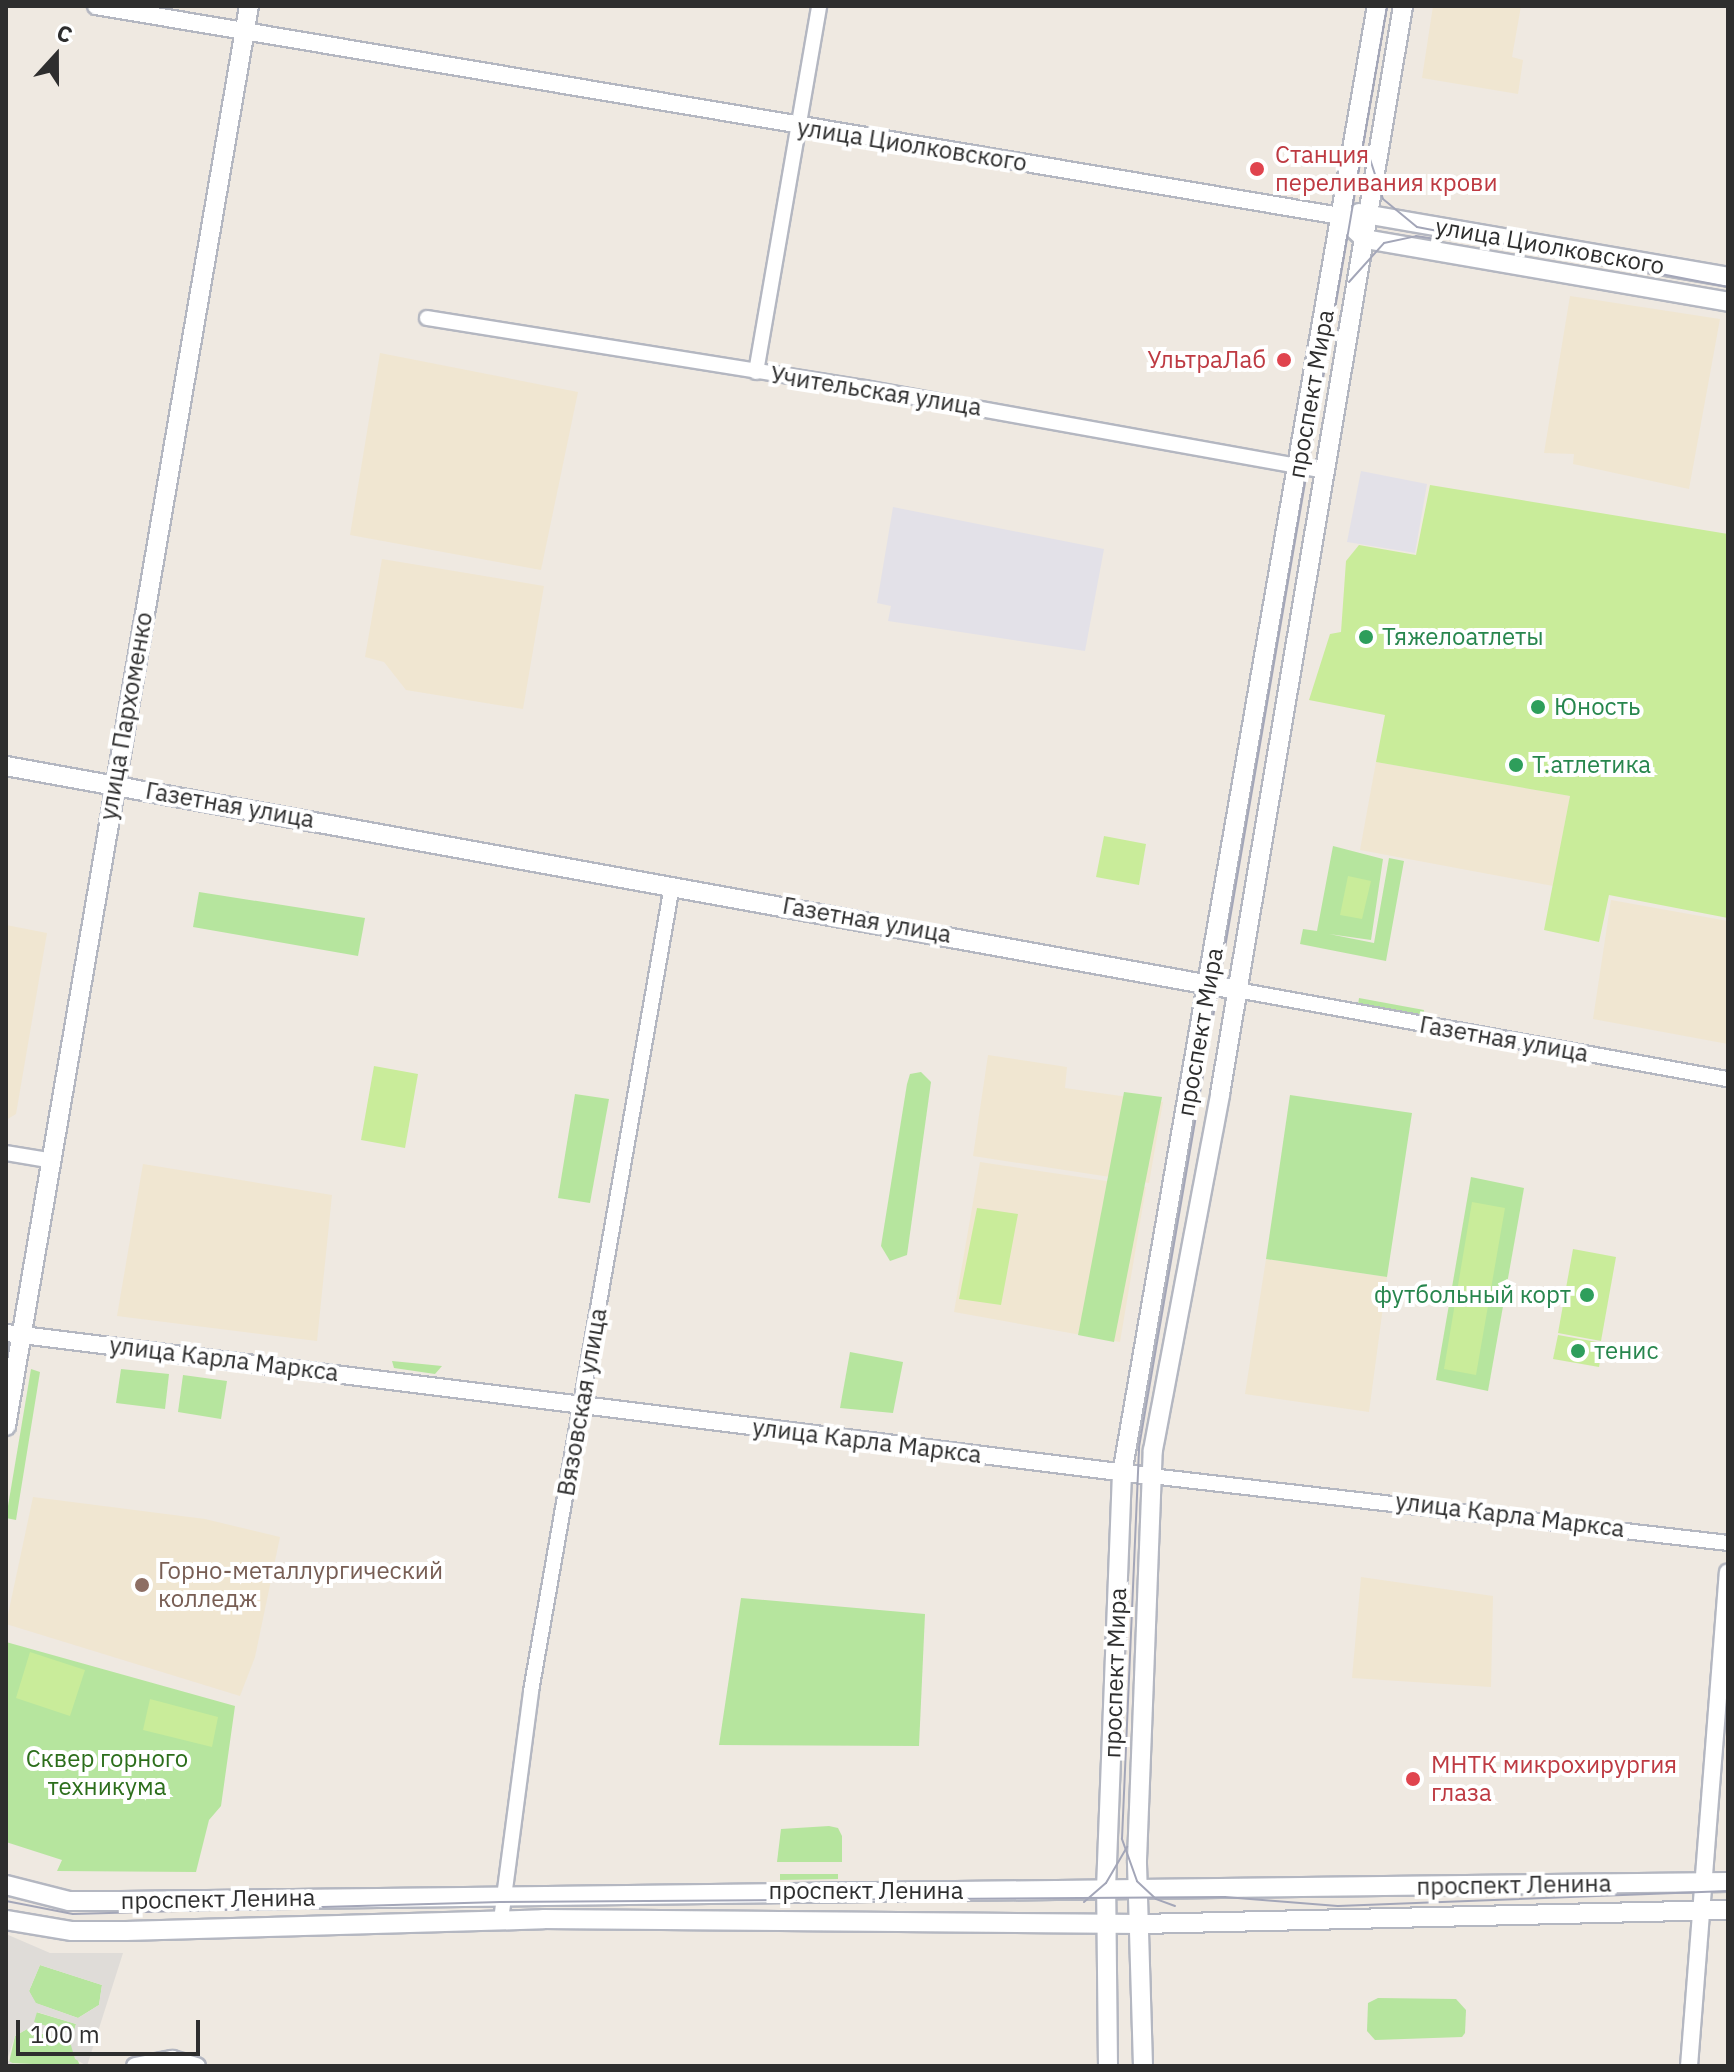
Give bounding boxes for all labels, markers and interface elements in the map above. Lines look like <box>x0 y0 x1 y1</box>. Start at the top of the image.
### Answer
north arrow <box>16 16 96 96</box>
text: С <box>53 17 77 49</box>
street label: улица Циолковского <box>795 113 1029 177</box>
place label: Станция переливания крови <box>1275 141 1498 197</box>
marker: Станция переливания крови <box>1246 158 1268 180</box>
street label: улица Циолковского <box>1433 212 1667 280</box>
street label: проспект Мира <box>1282 307 1340 481</box>
place label: УльтраЛаб <box>1147 346 1266 374</box>
marker: УльтраЛаб <box>1273 349 1295 371</box>
street label: Учительская улица <box>768 360 984 422</box>
street label: улица Пархоменко <box>94 610 158 822</box>
place label: Тяжелоатлеты <box>1382 623 1544 651</box>
marker: Тяжелоатлеты <box>1357 628 1375 646</box>
place label: Юность <box>1554 693 1641 721</box>
marker: Юность <box>1529 698 1547 716</box>
place label: Т.атлетика <box>1532 751 1651 779</box>
marker: Т.атлетика <box>1507 756 1525 774</box>
street label: Газетная улица <box>143 776 317 834</box>
street label: Газетная улица <box>780 891 954 949</box>
street label: проспект Мира <box>1171 945 1229 1119</box>
street label: Газетная улица <box>1417 1010 1591 1068</box>
place label: футбольный корт <box>1374 1281 1571 1309</box>
marker: футбольный корт <box>1578 1286 1596 1304</box>
street label: Вязовская улица <box>551 1306 613 1498</box>
street label: улица Карла Маркса <box>108 1331 340 1387</box>
place label: тенис <box>1594 1337 1658 1365</box>
marker: тенис <box>1569 1342 1587 1360</box>
street label: улица Карла Маркса <box>751 1413 983 1469</box>
street label: улица Карла Маркса <box>1394 1487 1626 1543</box>
place label: Горно-металлургический колледж <box>158 1557 443 1613</box>
marker: Горно-металлургический колледж <box>133 1576 151 1594</box>
street label: проспект Мира <box>1098 1587 1132 1759</box>
park label: Сквер горного техникума <box>26 1745 188 1801</box>
place label: МНТК микрохирургия глаза <box>1431 1751 1677 1807</box>
marker: МНТК микрохирургия глаза <box>1402 1768 1424 1790</box>
street label: проспект Ленина <box>1416 1869 1612 1901</box>
street label: проспект Ленина <box>768 1877 964 1905</box>
street label: проспект Ленина <box>120 1883 316 1915</box>
scale bar <box>20 2004 204 2054</box>
text: 100 m <box>30 2018 100 2050</box>

